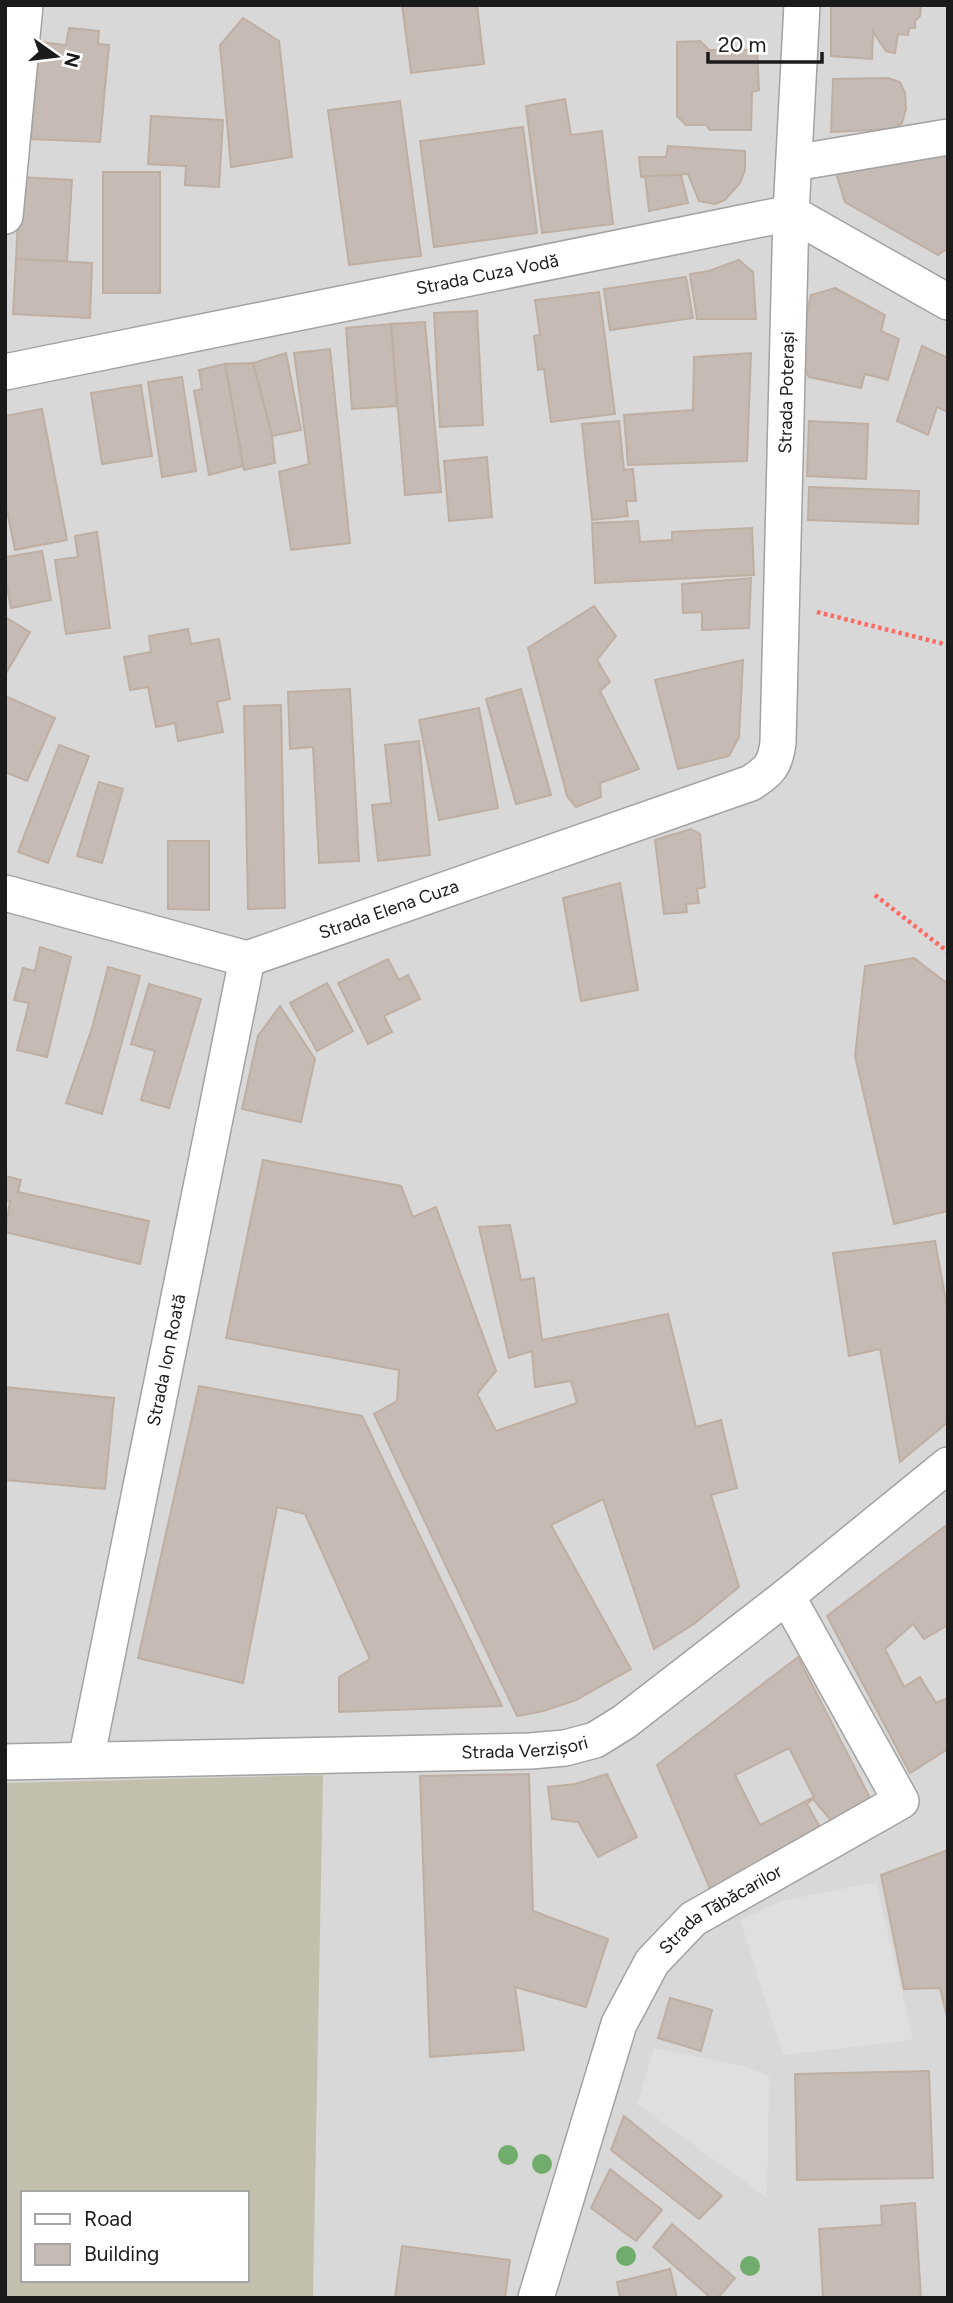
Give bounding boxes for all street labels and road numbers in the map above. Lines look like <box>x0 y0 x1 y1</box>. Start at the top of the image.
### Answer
street label: Strada Cuza Vodă <box>414 249 560 300</box>
street label: Strada Poterași <box>774 331 799 454</box>
street label: Strada Elena Cuza <box>316 875 462 944</box>
street label: Strada Ion Roată <box>142 1292 190 1428</box>
street label: Strada Verzișori <box>461 1731 590 1763</box>
street label: Strada Tăbăcarilor <box>654 1860 786 1959</box>

